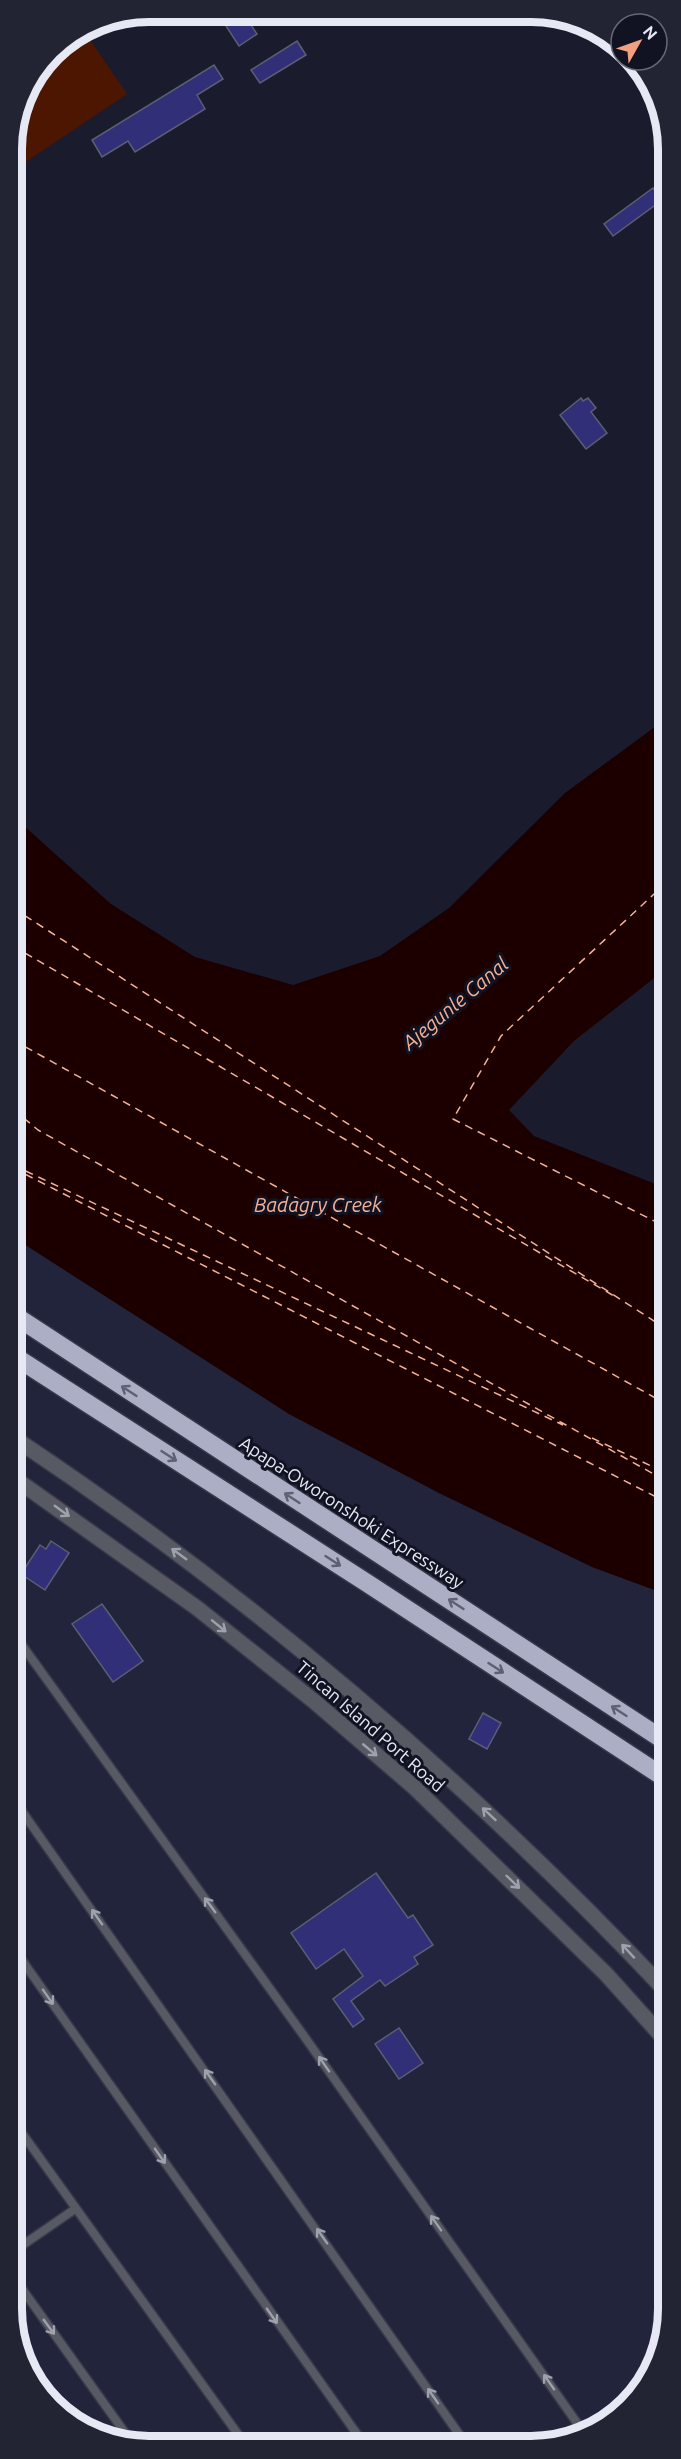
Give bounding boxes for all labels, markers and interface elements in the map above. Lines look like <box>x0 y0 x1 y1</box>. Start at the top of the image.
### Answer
north arrow <box>609 12 669 72</box>
text: N <box>640 22 661 43</box>
water label: Ajegunle Canal <box>397 952 513 1055</box>
water label: Badagry Creek <box>254 1193 383 1216</box>
one-way arrow <box>121 1385 138 1397</box>
street label: Apapa-Oworonshoki Expressway <box>236 1432 468 1592</box>
one-way arrow <box>160 1450 177 1462</box>
one-way arrow <box>285 1492 301 1504</box>
one-way arrow <box>54 1505 70 1517</box>
one-way arrow <box>171 1548 188 1560</box>
one-way arrow <box>324 1555 341 1567</box>
one-way arrow <box>447 1598 464 1611</box>
one-way arrow <box>211 1620 227 1633</box>
street label: Tincan Island Port Road <box>293 1656 449 1796</box>
one-way arrow <box>487 1662 504 1674</box>
one-way arrow <box>611 1704 628 1716</box>
one-way arrow <box>362 1743 378 1756</box>
one-way arrow <box>481 1807 496 1822</box>
one-way arrow <box>506 1875 521 1890</box>
one-way arrow <box>204 1898 216 1914</box>
one-way arrow <box>91 1910 103 1926</box>
one-way arrow <box>621 1943 635 1958</box>
one-way arrow <box>42 1988 54 2004</box>
one-way arrow <box>318 2056 330 2072</box>
one-way arrow <box>204 2069 216 2085</box>
one-way arrow <box>154 2148 166 2164</box>
one-way arrow <box>430 2216 442 2232</box>
one-way arrow <box>316 2229 328 2245</box>
one-way arrow <box>266 2307 279 2323</box>
one-way arrow <box>42 2318 55 2334</box>
one-way arrow <box>543 2375 555 2391</box>
one-way arrow <box>427 2389 439 2405</box>

